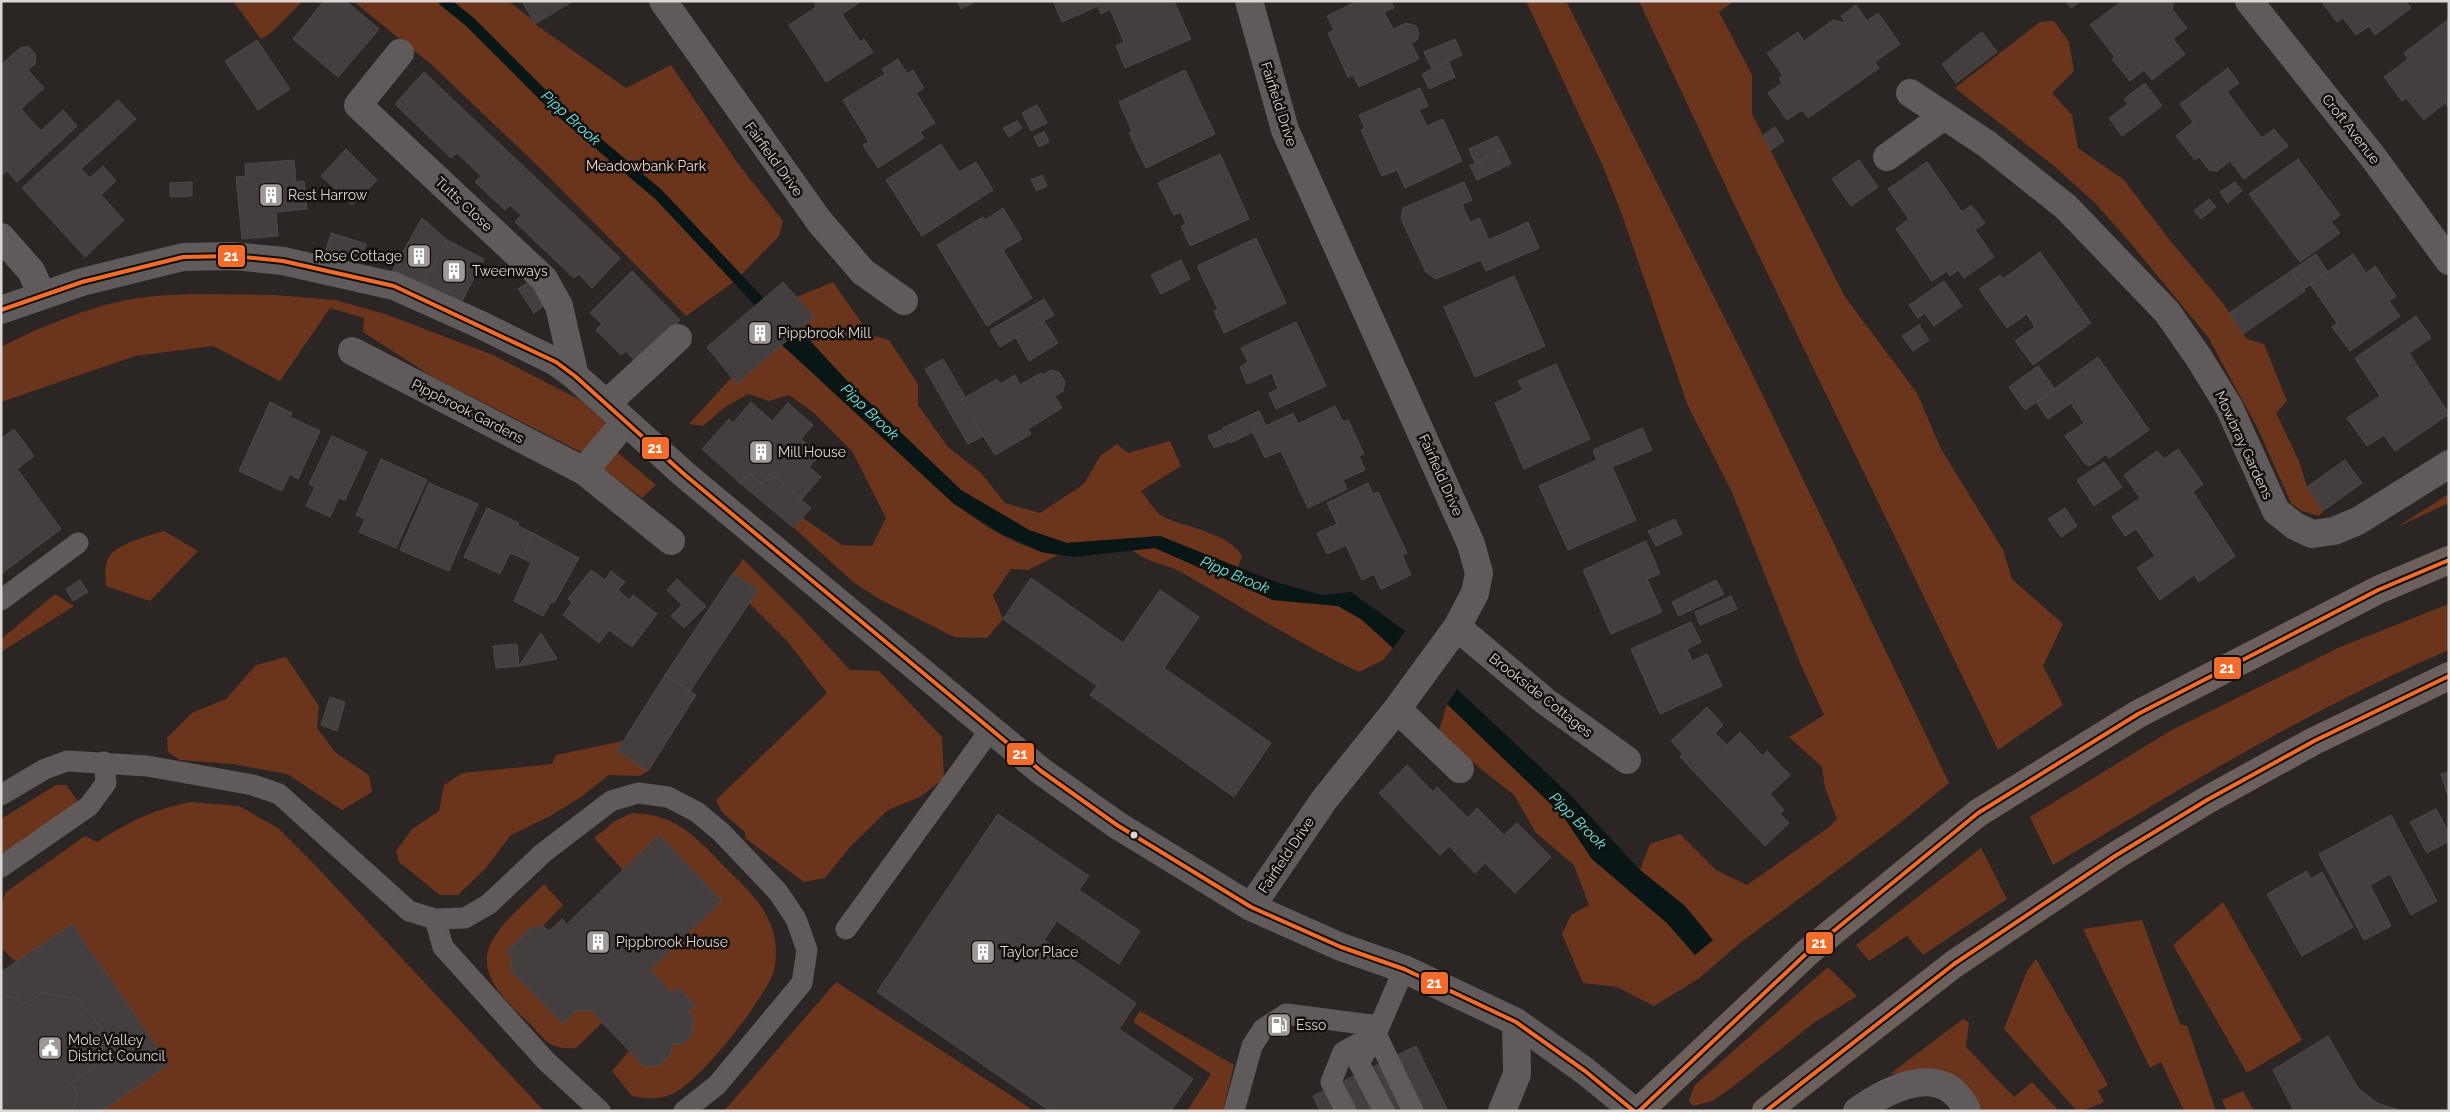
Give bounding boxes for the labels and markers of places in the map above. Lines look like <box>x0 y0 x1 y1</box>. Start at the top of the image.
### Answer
building icon: Rest Harrow <box>258 182 284 208</box>
place label: Rest Harrow <box>288 187 368 203</box>
building icon: Rose Cottage <box>406 243 432 269</box>
place label: Rose Cottage <box>315 248 402 264</box>
building icon: Tweenways <box>441 258 467 284</box>
place label: Tweenways <box>472 263 548 279</box>
building icon: Pippbrook Mill <box>747 320 773 346</box>
place label: Pippbrook Mill <box>778 325 871 341</box>
building icon: Mill House <box>748 439 774 465</box>
place label: Mill House <box>778 444 846 460</box>
unlabelled marker <box>1129 830 1139 840</box>
building icon: Pippbrook House <box>585 929 611 955</box>
place label: Pippbrook House <box>616 934 728 950</box>
building icon: Taylor Place <box>970 939 996 965</box>
place label: Taylor Place <box>1000 944 1078 960</box>
fuel station icon: Esso <box>1266 1012 1292 1038</box>
place label: Esso <box>1296 1017 1326 1033</box>
place label: Mole Valley District Council <box>68 1032 166 1064</box>
public building icon: Mole Valley District Council <box>37 1035 63 1061</box>

